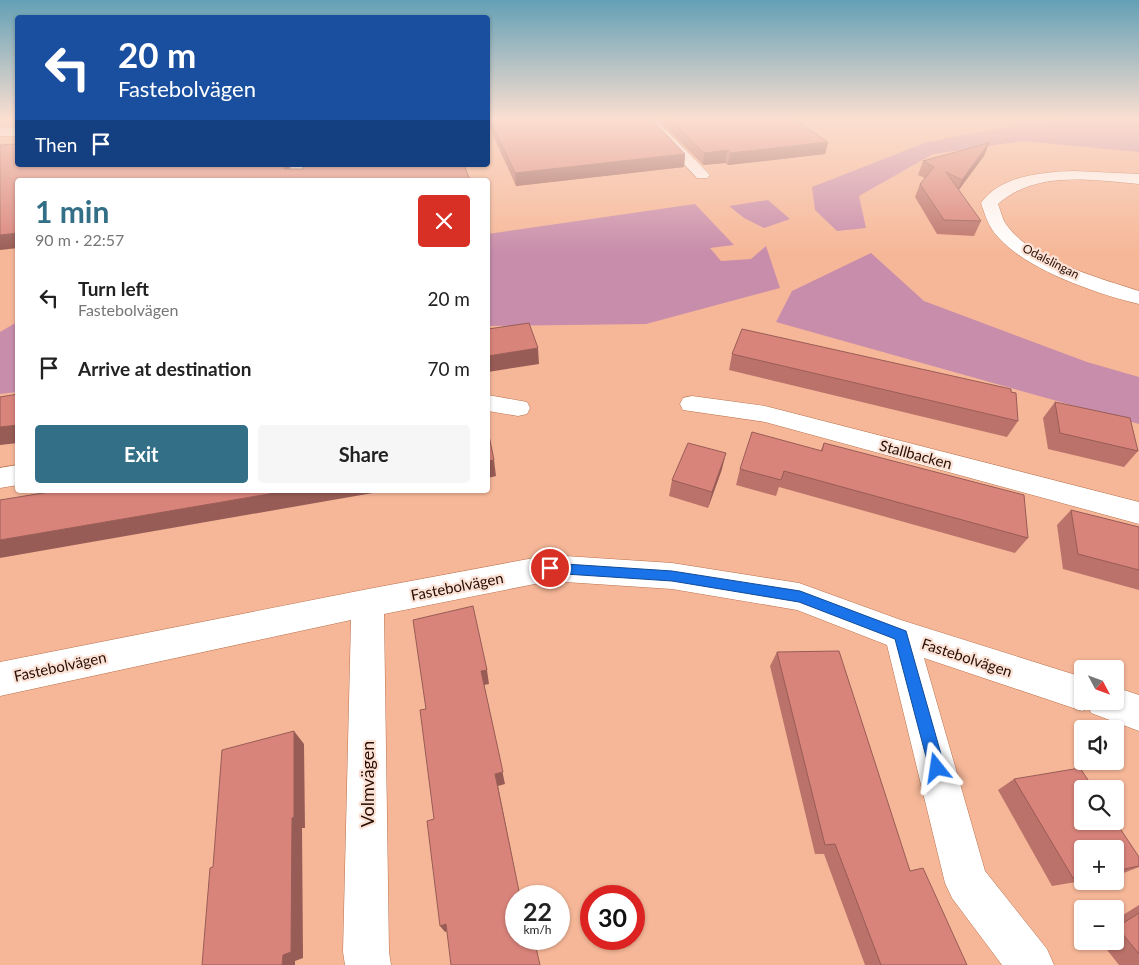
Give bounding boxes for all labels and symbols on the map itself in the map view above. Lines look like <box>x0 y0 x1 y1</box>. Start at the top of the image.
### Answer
street label: Odalslingan <box>1020 240 1082 282</box>
street label: Stallbacken <box>878 436 954 472</box>
pin <box>529 547 571 589</box>
street label: Fastebolvägen <box>409 568 505 604</box>
street label: Fastebolvägen <box>919 634 1015 680</box>
street label: Fastebolvägen <box>12 647 108 685</box>
north arrow <box>1074 660 1124 710</box>
street label: Volmvägen <box>356 741 378 827</box>
position arrow <box>910 741 962 793</box>
speed limit sign: 30 <box>580 885 645 950</box>

